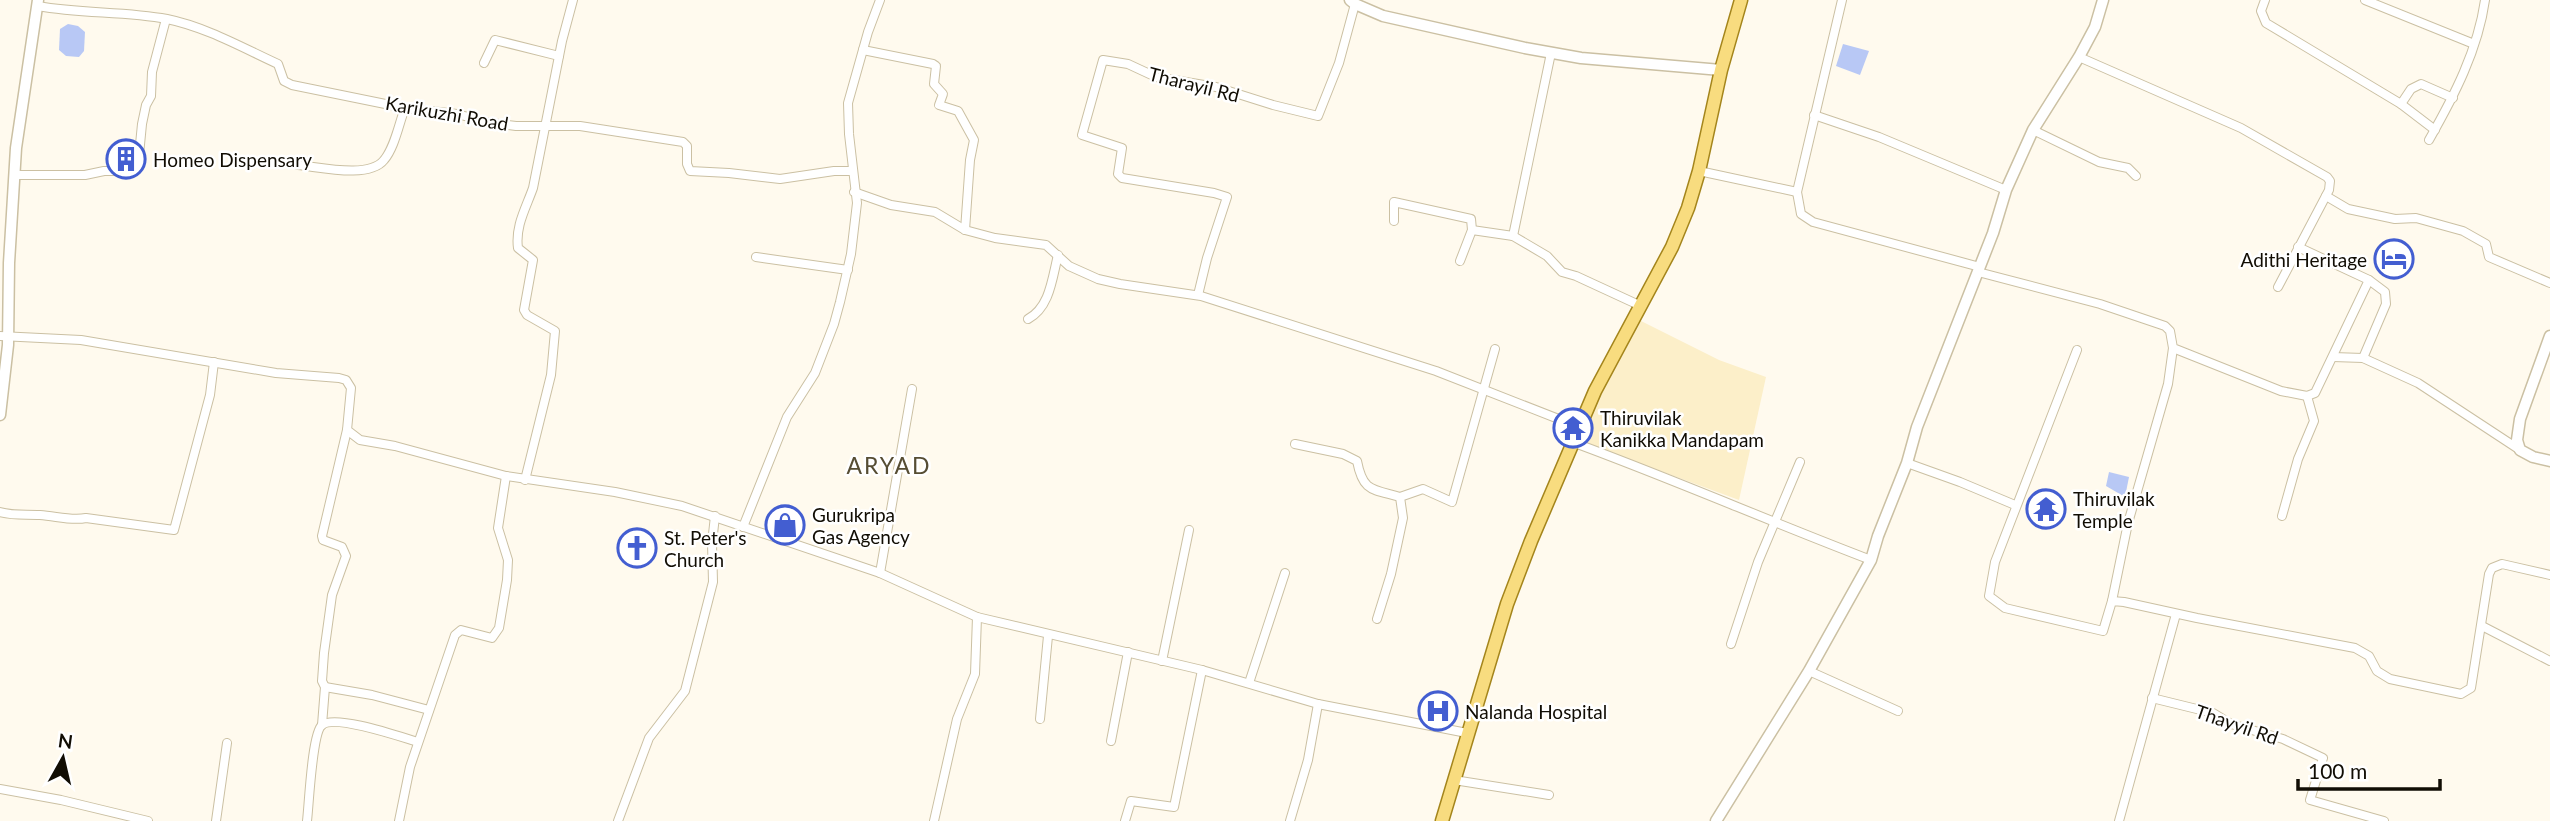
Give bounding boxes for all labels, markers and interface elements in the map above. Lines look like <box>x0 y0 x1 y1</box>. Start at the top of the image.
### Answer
street label: Tharayil Rd <box>1146 62 1242 106</box>
street label: Karikuzhi Road <box>384 91 510 135</box>
building icon: Homeo Dispensary <box>105 138 147 180</box>
place label: Homeo Dispensary <box>153 148 312 171</box>
hotel icon: Adithi Heritage <box>2373 238 2415 280</box>
place label: Adithi Heritage <box>2241 248 2367 271</box>
place label: Thiruvilak Kanikka Mandapam <box>1600 406 1764 451</box>
temple icon: Thiruvilak Kanikka Mandapam <box>1552 407 1594 449</box>
district label: ARYAD <box>846 451 932 479</box>
place label: Thiruvilak Temple <box>2073 487 2155 532</box>
temple icon: Thiruvilak Temple <box>2025 488 2067 530</box>
place label: Gurukripa Gas Agency <box>812 503 910 548</box>
shop icon: Gurukripa Gas Agency <box>764 504 806 546</box>
place label: St. Peter's Church <box>664 526 747 571</box>
church icon: St. Peter's Church <box>616 527 658 569</box>
hospital icon: Nalanda Hospital <box>1417 690 1459 732</box>
street label: Thayyil Rd <box>2192 699 2282 749</box>
place label: Nalanda Hospital <box>1465 700 1607 723</box>
north arrow <box>28 723 98 793</box>
text: N <box>57 728 74 753</box>
scale bar <box>2298 748 2440 792</box>
text: 100 m <box>2308 758 2367 783</box>

